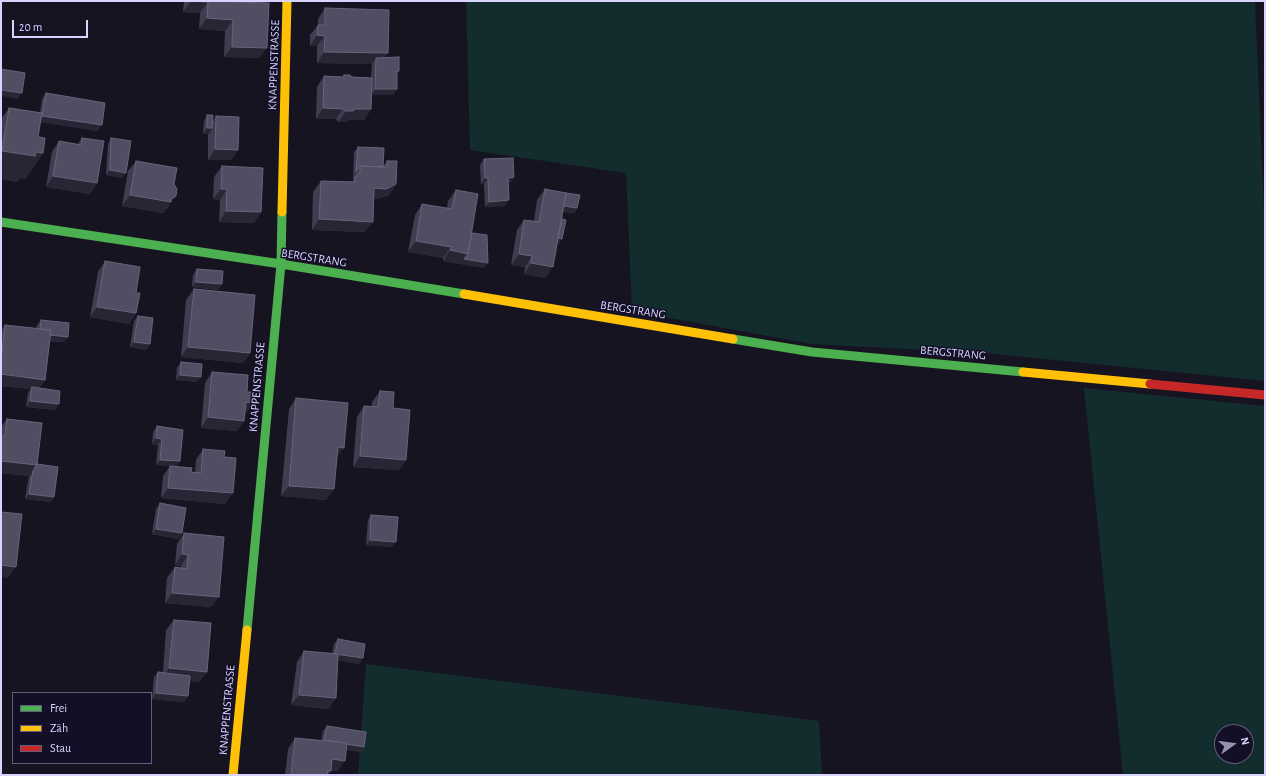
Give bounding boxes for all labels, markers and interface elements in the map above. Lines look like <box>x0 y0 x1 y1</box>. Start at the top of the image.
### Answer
scale bar <box>14 12 90 38</box>
street label: KNAPPENSTRASSE <box>265 20 283 110</box>
text: 20 m <box>19 21 42 33</box>
street label: BERGSTRANG <box>280 246 348 270</box>
street label: BERGSTRANG <box>599 298 667 322</box>
street label: KNAPPENSTRASSE <box>246 341 268 433</box>
street label: BERGSTRANG <box>919 343 987 363</box>
street label: KNAPPENSTRASSE <box>216 664 238 756</box>
legend <box>12 692 152 764</box>
text: Frei <box>50 702 67 714</box>
text: Zäh <box>50 722 68 734</box>
north arrow <box>1214 724 1254 764</box>
text: N <box>1239 736 1251 746</box>
text: Stau <box>50 742 71 754</box>

